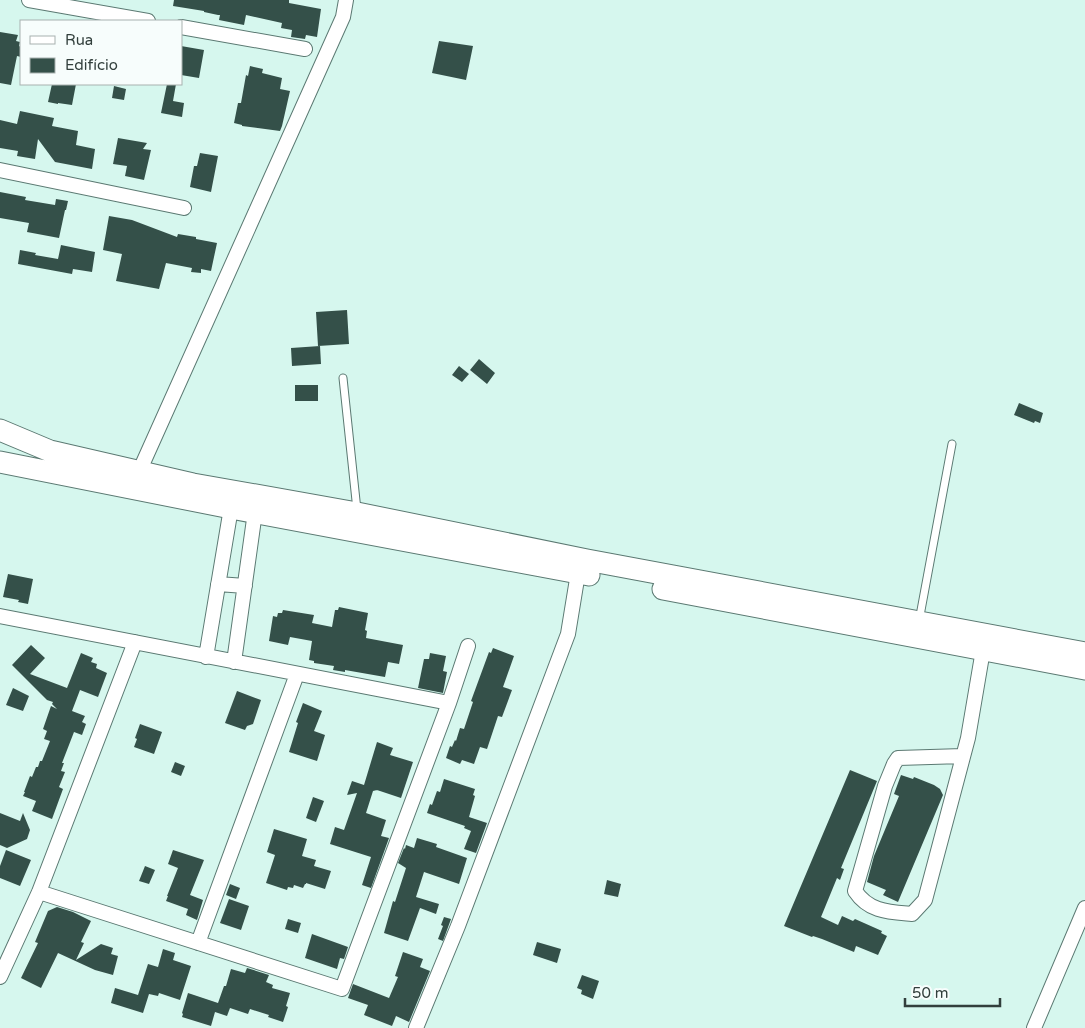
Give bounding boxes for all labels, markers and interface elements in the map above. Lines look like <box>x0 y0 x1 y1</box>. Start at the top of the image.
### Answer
legend <box>20 20 182 85</box>
text: Rua <box>65 31 93 49</box>
text: Edifício <box>65 56 118 74</box>
scale bar <box>905 976 1000 1008</box>
text: 50 m <box>912 984 949 1002</box>

